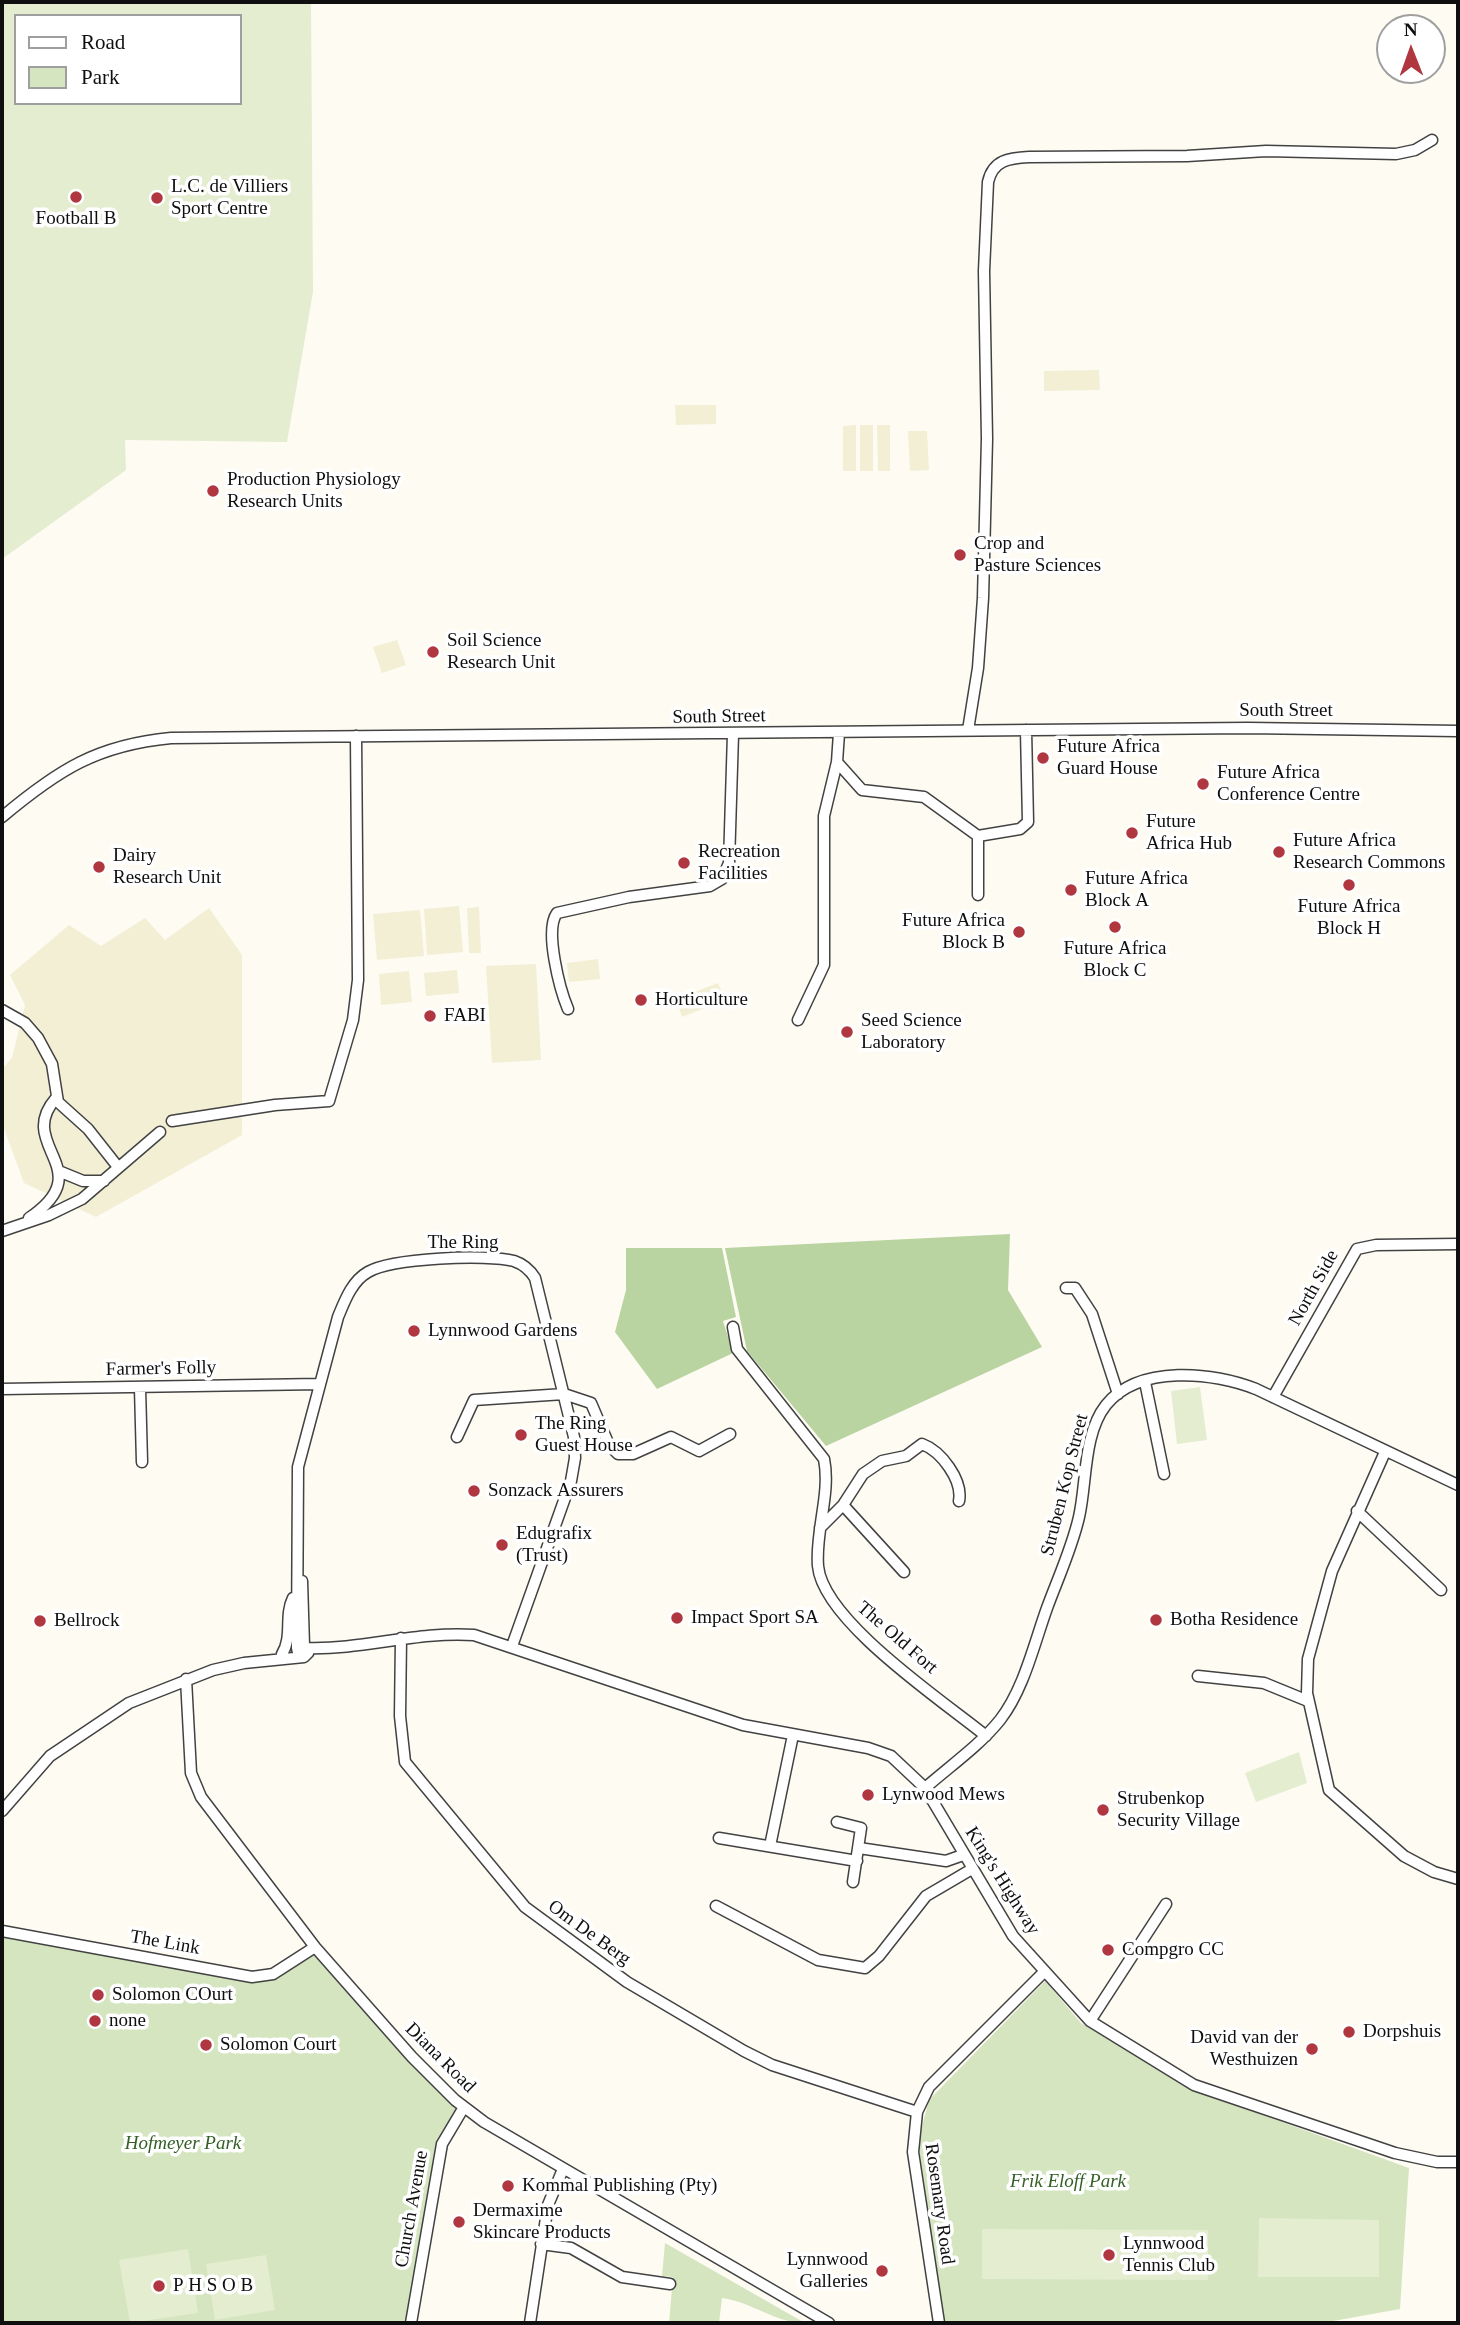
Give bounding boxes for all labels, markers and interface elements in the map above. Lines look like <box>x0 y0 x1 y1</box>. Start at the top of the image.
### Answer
legend <box>14 14 242 105</box>
north arrow <box>1376 14 1446 84</box>
text: N <box>1404 19 1418 40</box>
text: Road <box>81 30 125 54</box>
text: Park <box>81 65 120 89</box>
place label: L.C. de Villiers Sport Centre <box>171 176 288 220</box>
marker: Football B <box>68 189 84 205</box>
marker: L.C. de Villiers Sport Centre <box>149 190 165 206</box>
place label: Football B <box>36 208 116 230</box>
place label: Production Physiology Research Units <box>227 469 401 513</box>
marker: Production Physiology Research Units <box>205 483 221 499</box>
place label: Crop and Pasture Sciences <box>974 533 1101 577</box>
marker: Crop and Pasture Sciences <box>952 547 968 563</box>
place label: Soil Science Research Unit <box>447 630 555 674</box>
marker: Soil Science Research Unit <box>425 644 441 660</box>
street label: South Street <box>1239 700 1333 722</box>
street label: South Street <box>672 705 766 729</box>
place label: Future Africa Guard House <box>1057 736 1160 780</box>
marker: Future Africa Guard House <box>1035 750 1051 766</box>
place label: Future Africa Conference Centre <box>1217 762 1360 806</box>
marker: Future Africa Conference Centre <box>1195 776 1211 792</box>
place label: Future Africa Hub <box>1146 811 1232 855</box>
marker: Future Africa Hub <box>1124 825 1140 841</box>
place label: Future Africa Research Commons <box>1293 830 1446 874</box>
place label: Recreation Facilities <box>698 841 780 885</box>
marker: Future Africa Research Commons <box>1271 844 1287 860</box>
place label: Dairy Research Unit <box>113 845 221 889</box>
marker: Recreation Facilities <box>676 855 692 871</box>
marker: Dairy Research Unit <box>91 859 107 875</box>
place label: Future Africa Block A <box>1085 868 1188 912</box>
marker: Future Africa Block H <box>1341 877 1357 893</box>
marker: Future Africa Block A <box>1063 882 1079 898</box>
place label: Future Africa Block H <box>1298 896 1400 940</box>
place label: Future Africa Block B <box>902 910 1005 954</box>
marker: Future Africa Block C <box>1107 919 1123 935</box>
marker: Future Africa Block B <box>1011 924 1027 940</box>
place label: Future Africa Block C <box>1064 938 1166 982</box>
place label: Horticulture <box>655 989 748 1011</box>
marker: Horticulture <box>633 992 649 1008</box>
place label: FABI <box>444 1005 486 1027</box>
marker: FABI <box>422 1008 438 1024</box>
place label: Seed Science Laboratory <box>861 1010 962 1054</box>
marker: Seed Science Laboratory <box>839 1024 855 1040</box>
street label: The Ring <box>427 1232 499 1254</box>
street label: North Side <box>1284 1246 1344 1330</box>
place label: Lynnwood Gardens <box>428 1320 577 1342</box>
marker: Lynnwood Gardens <box>406 1323 422 1339</box>
street label: Farmer's Folly <box>106 1357 216 1381</box>
street label: Struben Kop Street <box>1036 1412 1094 1558</box>
place label: The Ring Guest House <box>535 1413 633 1457</box>
marker: The Ring Guest House <box>513 1427 529 1443</box>
place label: Sonzack Assurers <box>488 1480 624 1502</box>
marker: Sonzack Assurers <box>466 1483 482 1499</box>
place label: Edugrafix (Trust) <box>516 1523 592 1567</box>
marker: Edugrafix (Trust) <box>494 1537 510 1553</box>
street label: The Old Fort <box>852 1597 942 1679</box>
place label: Impact Sport SA <box>691 1607 819 1629</box>
place label: Botha Residence <box>1170 1609 1298 1631</box>
place label: Bellrock <box>54 1610 119 1632</box>
marker: Impact Sport SA <box>669 1610 685 1626</box>
marker: Botha Residence <box>1148 1612 1164 1628</box>
marker: Bellrock <box>32 1613 48 1629</box>
place label: Lynwood Mews <box>882 1784 1005 1806</box>
marker: Lynwood Mews <box>860 1787 876 1803</box>
place label: Strubenkop Security Village <box>1117 1788 1240 1832</box>
marker: Strubenkop Security Village <box>1095 1802 1111 1818</box>
street label: King's Highway <box>960 1823 1044 1939</box>
street label: Om De Berg <box>543 1895 635 1971</box>
street label: The Link <box>128 1926 202 1960</box>
place label: Compgro CC <box>1122 1939 1224 1961</box>
marker: Compgro CC <box>1100 1942 1116 1958</box>
place label: Solomon COurt <box>112 1984 233 2006</box>
marker: Solomon COurt <box>90 1987 106 2003</box>
place label: none <box>109 2010 146 2032</box>
marker: none <box>87 2013 103 2029</box>
street label: Diana Road <box>400 2018 480 2098</box>
place label: Dorpshuis <box>1363 2021 1441 2043</box>
marker: Dorpshuis <box>1341 2024 1357 2040</box>
place label: David van der Westhuizen <box>1190 2027 1298 2071</box>
place label: Solomon Court <box>220 2034 337 2056</box>
marker: Solomon Court <box>198 2037 214 2053</box>
marker: David van der Westhuizen <box>1304 2041 1320 2057</box>
park label: Hofmeyer Park <box>125 2133 241 2155</box>
street label: Rosemary Road <box>919 2142 959 2266</box>
street label: Church Avenue <box>390 2149 434 2269</box>
park label: Frik Eloff Park <box>1010 2171 1126 2193</box>
place label: Kommal Publishing (Pty) <box>522 2175 717 2197</box>
marker: Kommal Publishing (Pty) <box>500 2178 516 2194</box>
place label: Dermaxime Skincare Products <box>473 2200 611 2244</box>
marker: Dermaxime Skincare Products <box>451 2214 467 2230</box>
place label: Lynnwood Tennis Club <box>1123 2233 1215 2277</box>
marker: Lynnwood Tennis Club <box>1101 2247 1117 2263</box>
place label: Lynnwood Galleries <box>787 2249 868 2293</box>
marker: Lynnwood Galleries <box>874 2263 890 2279</box>
place label: P H S O B <box>173 2275 253 2297</box>
marker: P H S O B <box>151 2278 167 2294</box>

